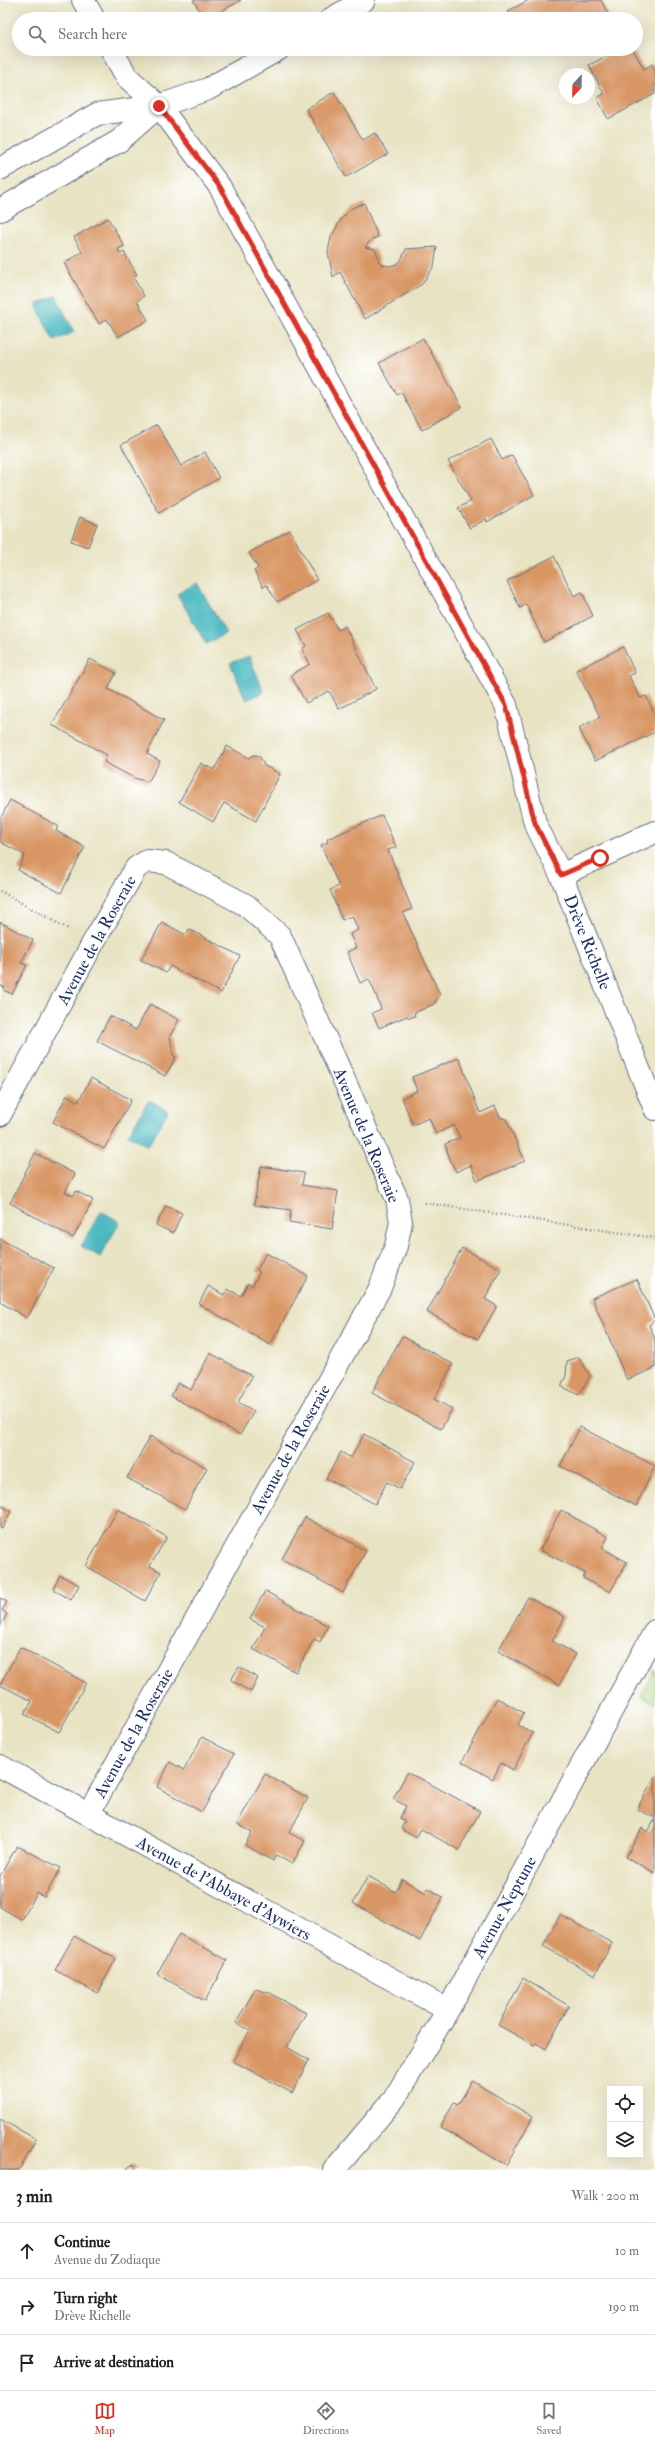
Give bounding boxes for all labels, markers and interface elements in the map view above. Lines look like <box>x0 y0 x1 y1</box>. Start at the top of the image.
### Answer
search box <box>12 12 643 56</box>
icon: search <box>26 23 48 45</box>
text: Search here <box>58 25 127 44</box>
north arrow <box>559 68 595 104</box>
route end <box>150 97 168 115</box>
route start <box>591 849 609 867</box>
street label: Avenue de la Roseraie <box>52 872 141 1010</box>
street label: Drève Richelle <box>559 892 616 993</box>
street label: Avenue de la Roseraie <box>328 1064 404 1206</box>
street label: Avenue de la Roseraie <box>246 1381 335 1519</box>
street label: Avenue de la Roseraie <box>89 1665 178 1803</box>
street label: Avenue de l'Abbaye d'Aywiers <box>131 1831 315 1946</box>
street label: Avenue Neptune <box>467 1853 542 1963</box>
map controls <box>607 2086 643 2158</box>
button: locate <box>607 2086 643 2122</box>
button: layers <box>607 2122 643 2158</box>
text: 3 min <box>16 2186 53 2207</box>
text: Walk · 200 m <box>571 2188 639 2204</box>
text: Continue <box>54 2233 110 2252</box>
icon: ahead <box>16 2240 38 2262</box>
text: 10 m <box>615 2243 639 2259</box>
text: Avenue du Zodiaque <box>54 2252 160 2268</box>
text: Turn right <box>54 2289 117 2308</box>
icon: right <box>16 2296 38 2318</box>
text: 190 m <box>608 2299 639 2315</box>
text: Drève Richelle <box>54 2308 131 2324</box>
icon: arrive <box>16 2352 38 2374</box>
text: Arrive at destination <box>54 2353 174 2372</box>
tab: Map <box>94 2400 116 2437</box>
tab: Directions <box>303 2400 349 2437</box>
tab: Saved <box>536 2400 561 2437</box>

